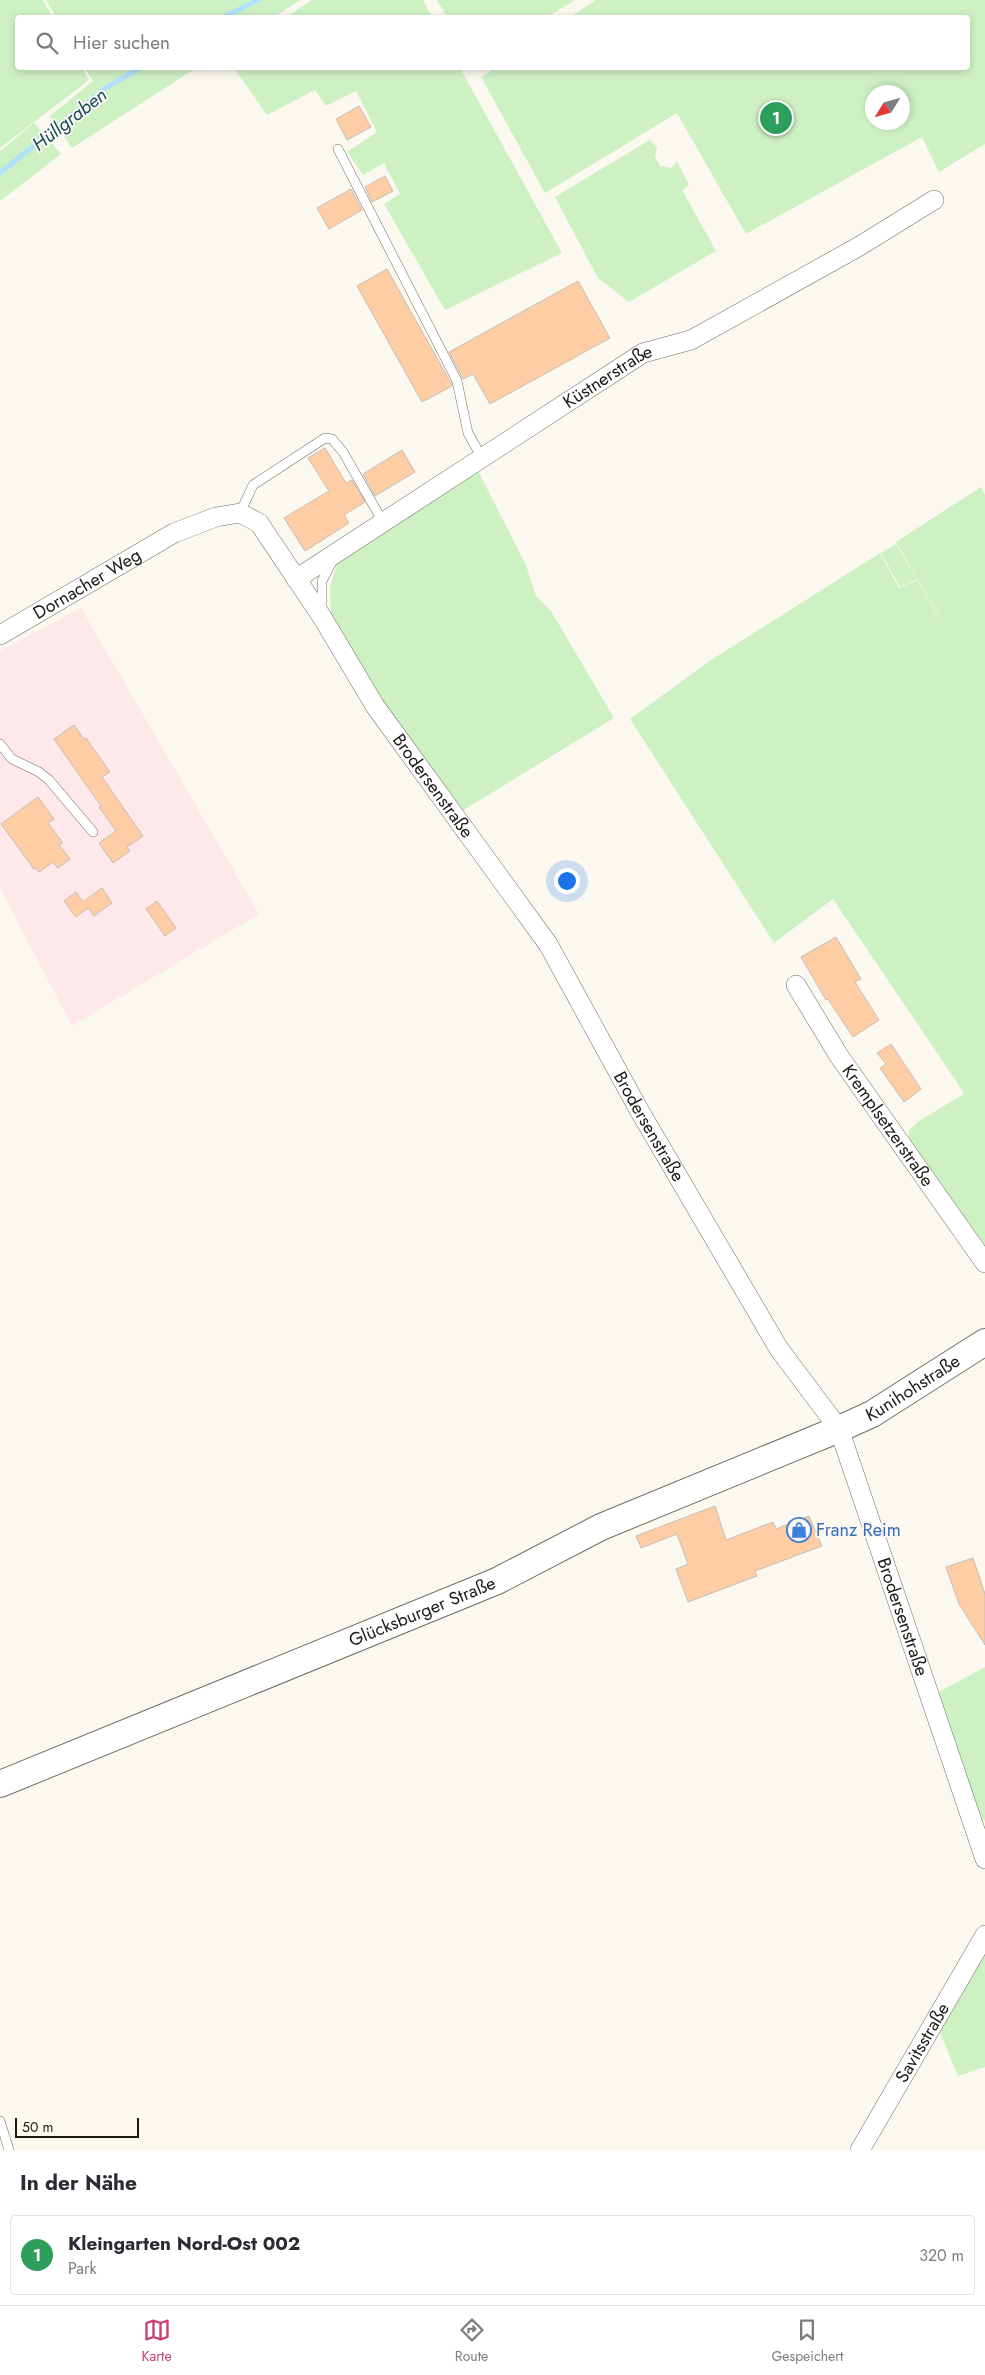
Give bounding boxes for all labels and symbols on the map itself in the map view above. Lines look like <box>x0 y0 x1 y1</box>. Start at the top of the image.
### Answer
water label: Hüllgraben <box>26 82 112 157</box>
north arrow <box>865 85 910 130</box>
pin: 1 <box>760 99 792 137</box>
street label: Küstnerstraße <box>558 338 655 415</box>
street label: Dornacher Weg <box>28 542 146 626</box>
street label: Brodersenstraße <box>386 728 480 843</box>
your location <box>554 868 580 894</box>
street label: Kremplsetzerstraße <box>836 1059 940 1192</box>
street label: Brodersenstraße <box>607 1067 691 1186</box>
street label: Kunihohstraße <box>862 1348 965 1428</box>
shop icon: Franz Reim <box>786 1517 812 1543</box>
place label: Franz Reim <box>816 1517 901 1543</box>
street label: Brodersenstraße <box>871 1554 935 1679</box>
street label: Glücksburger Straße <box>345 1570 500 1653</box>
street label: Savitsstraße <box>889 1998 956 2088</box>
scale bar <box>15 2115 139 2138</box>

